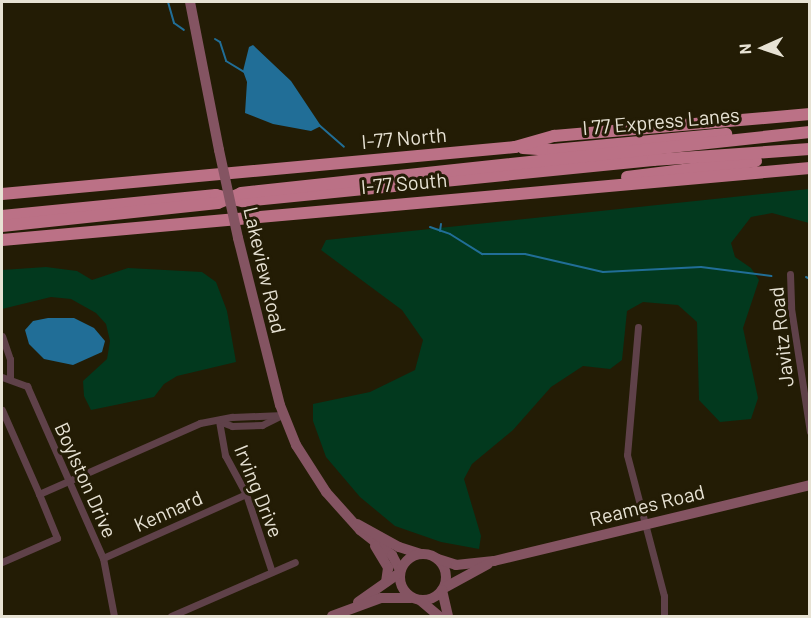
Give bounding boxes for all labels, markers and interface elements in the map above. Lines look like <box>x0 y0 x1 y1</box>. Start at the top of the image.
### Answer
north arrow <box>733 18 793 78</box>
text: N <box>735 43 754 55</box>
street label: I 77 Express Lanes <box>581 102 741 140</box>
street label: I-77 North <box>360 122 448 154</box>
street label: I-77 South <box>360 167 448 199</box>
street label: Lakeview Road <box>239 204 291 336</box>
street label: Javitz Road <box>764 286 798 388</box>
street label: Boylston Drive <box>50 419 122 541</box>
street label: Irving Drive <box>230 441 288 541</box>
street label: Reames Road <box>587 479 707 531</box>
street label: Kennard <box>130 485 206 537</box>

